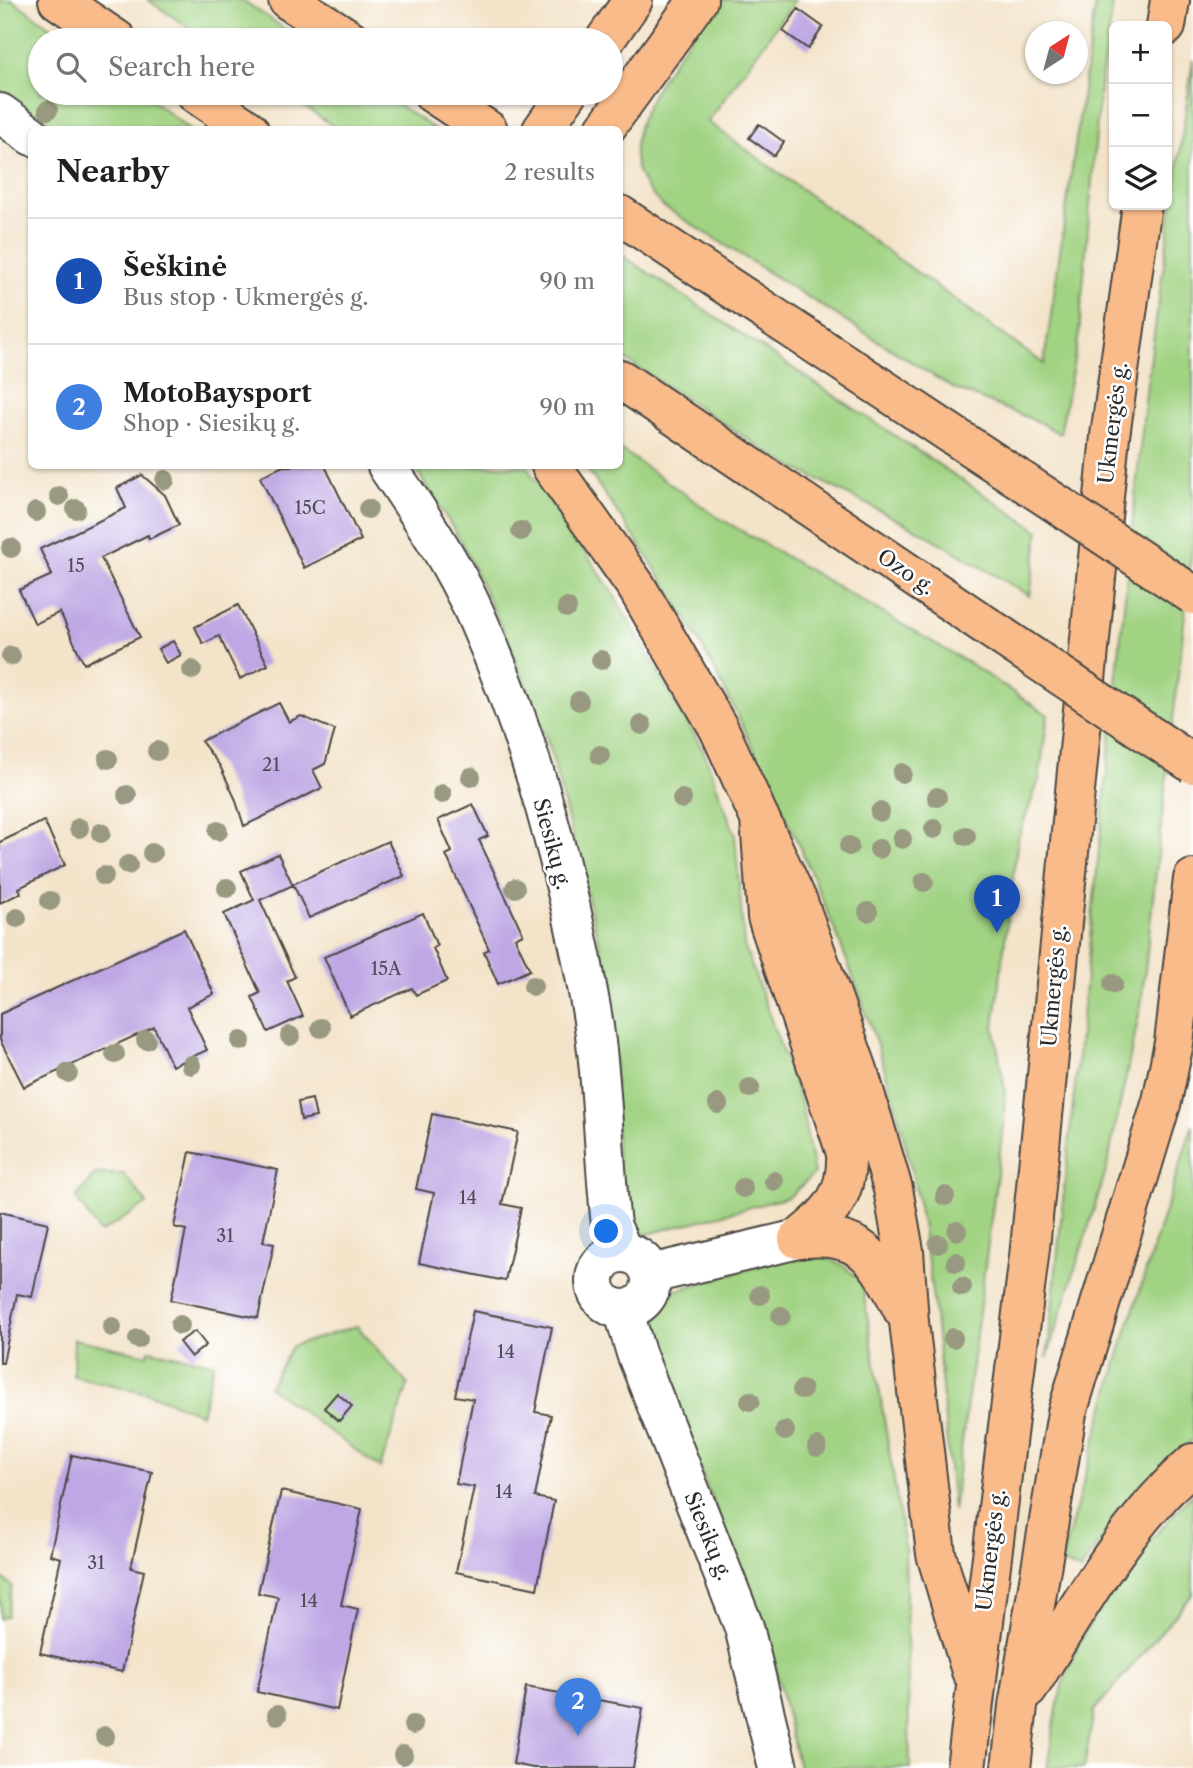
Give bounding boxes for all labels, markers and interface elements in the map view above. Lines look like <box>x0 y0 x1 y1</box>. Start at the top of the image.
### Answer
north arrow <box>1025 21 1088 84</box>
map controls <box>1109 21 1172 210</box>
button: + <box>1109 21 1172 84</box>
search box <box>28 28 623 105</box>
icon: search <box>52 48 90 86</box>
text: Search here <box>108 51 255 83</box>
button: − <box>1109 84 1172 147</box>
button: layers <box>1109 147 1172 210</box>
text: Nearby <box>56 153 169 190</box>
text: 2 results <box>504 158 595 186</box>
text: Šeškinė <box>123 251 227 283</box>
text: 1 <box>74 267 84 295</box>
text: 90 m <box>539 267 595 295</box>
text: Bus stop · Ukmergės g. <box>123 283 369 311</box>
street label: Ukmergės g. <box>1093 361 1132 485</box>
text: MotoBaysport <box>123 377 312 409</box>
text: 2 <box>72 393 86 421</box>
text: 90 m <box>539 393 595 421</box>
text: Shop · Siesikų g. <box>123 409 300 437</box>
house number: 15C <box>294 497 326 519</box>
street label: Ozo g. <box>873 544 940 600</box>
house number: 15 <box>67 555 85 577</box>
house number: 21 <box>262 754 280 776</box>
street label: Siesikų g. <box>528 796 577 892</box>
pin: 1 <box>974 875 1020 933</box>
street label: Ukmergės g. <box>1036 924 1071 1048</box>
house number: 15A <box>371 958 402 980</box>
house number: 14 <box>459 1187 477 1209</box>
your location <box>589 1214 623 1248</box>
house number: 31 <box>216 1225 234 1247</box>
house number: 14 <box>497 1341 515 1363</box>
house number: 14 <box>495 1481 513 1503</box>
street label: Siesikų g. <box>679 1488 738 1584</box>
street label: Ukmergės g. <box>971 1488 1010 1612</box>
house number: 31 <box>87 1552 105 1574</box>
house number: 14 <box>300 1590 318 1612</box>
pin: 2 <box>555 1678 601 1736</box>

